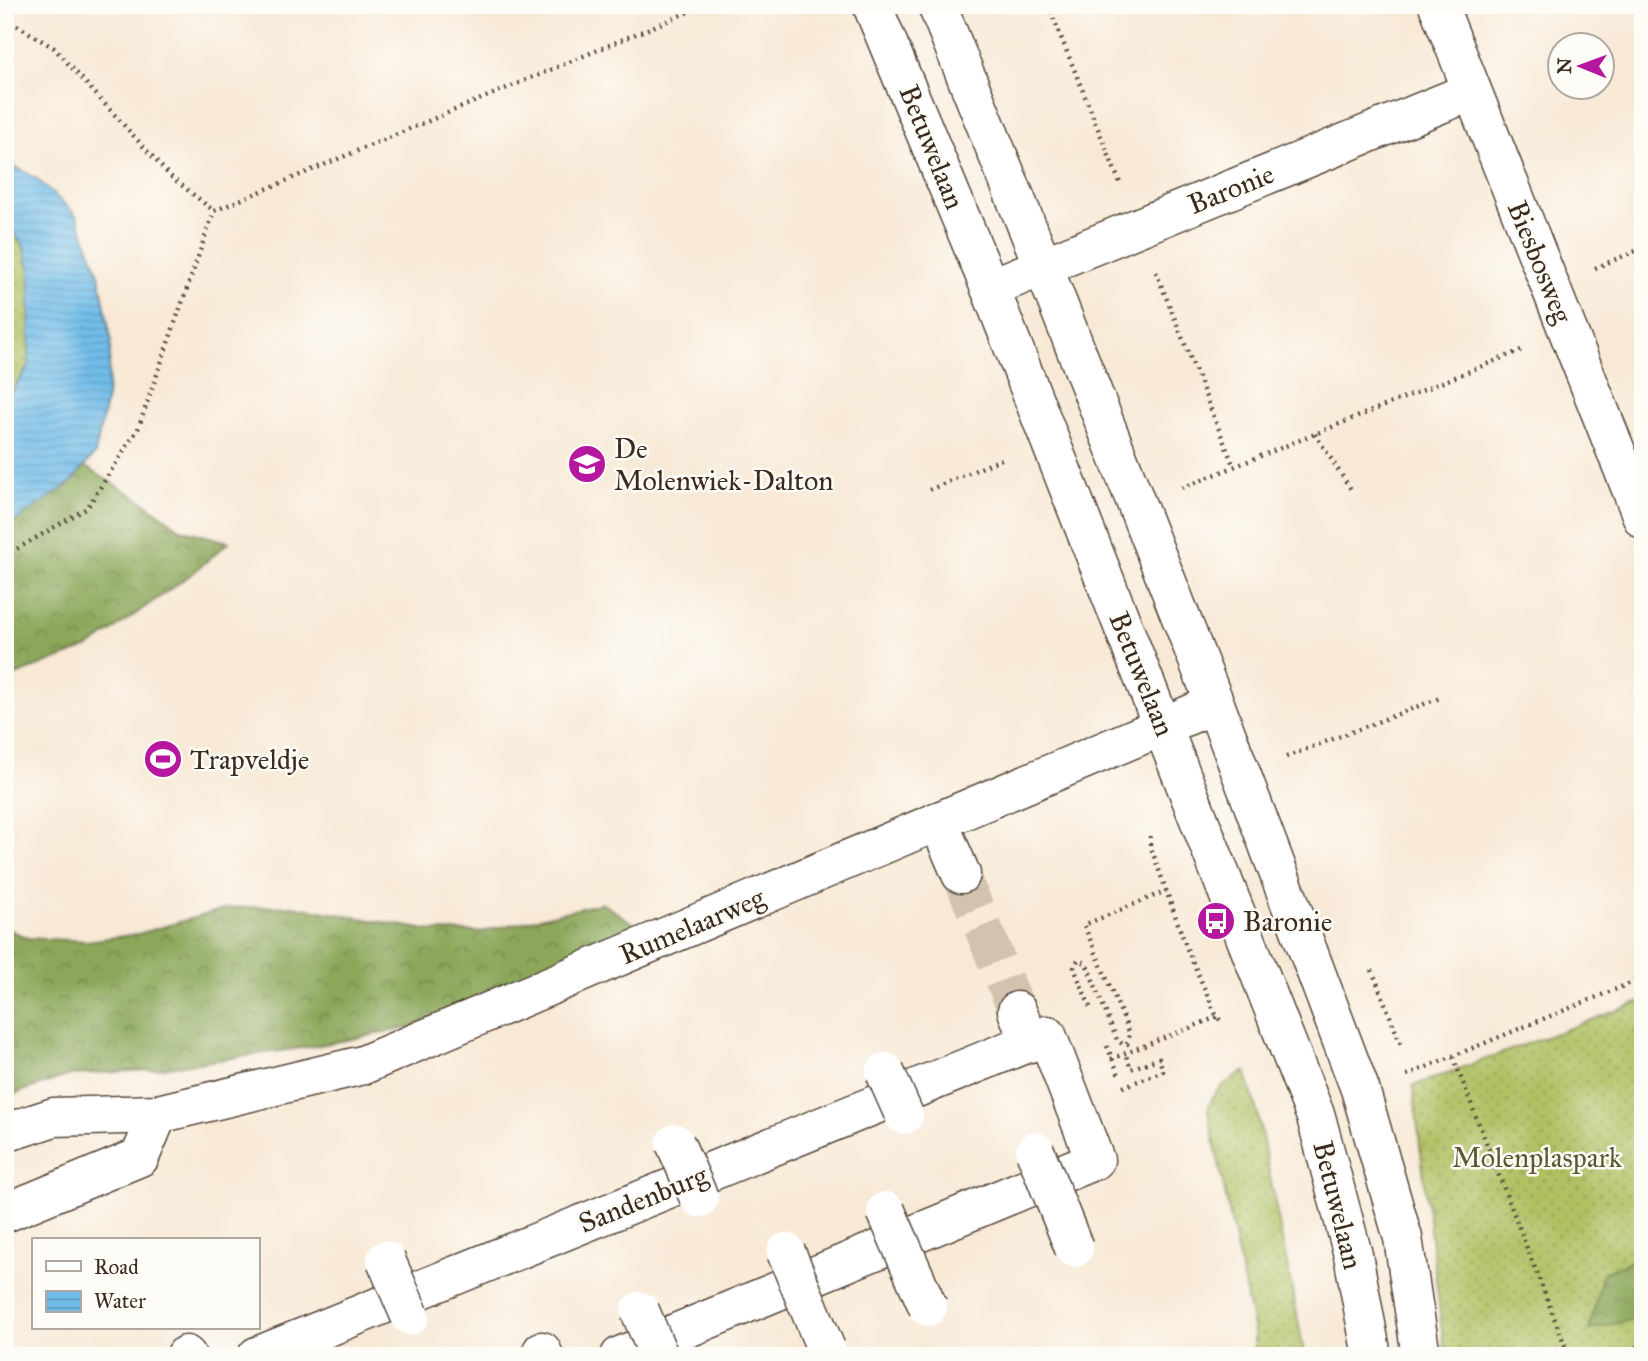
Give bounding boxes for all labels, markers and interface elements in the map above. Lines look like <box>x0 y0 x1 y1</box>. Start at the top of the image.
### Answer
north arrow <box>1546 32 1616 102</box>
text: N <box>1553 57 1576 74</box>
street label: Betuwelaan <box>891 80 973 214</box>
street label: Baronie <box>1183 156 1279 222</box>
street label: Biesbosweg <box>1500 196 1581 329</box>
place label: De Molenwiek-Dalton <box>614 431 834 498</box>
school or university icon: De Molenwiek-Dalton <box>566 443 608 485</box>
street label: Betuwelaan <box>1101 607 1183 741</box>
sports icon: Trapveldje <box>142 738 184 780</box>
place label: Trapveldje <box>190 742 309 777</box>
street label: Rumelaarweg <box>614 879 771 972</box>
bus stop icon: Baronie <box>1195 900 1237 942</box>
place label: Baronie <box>1243 904 1332 939</box>
street label: Betuwelaan <box>1305 1137 1371 1273</box>
park label: Molenplaspark <box>1452 1140 1622 1175</box>
street label: Sandenburg <box>573 1157 713 1241</box>
legend <box>32 1238 259 1330</box>
text: Road <box>94 1254 139 1280</box>
text: Water <box>94 1288 146 1314</box>

